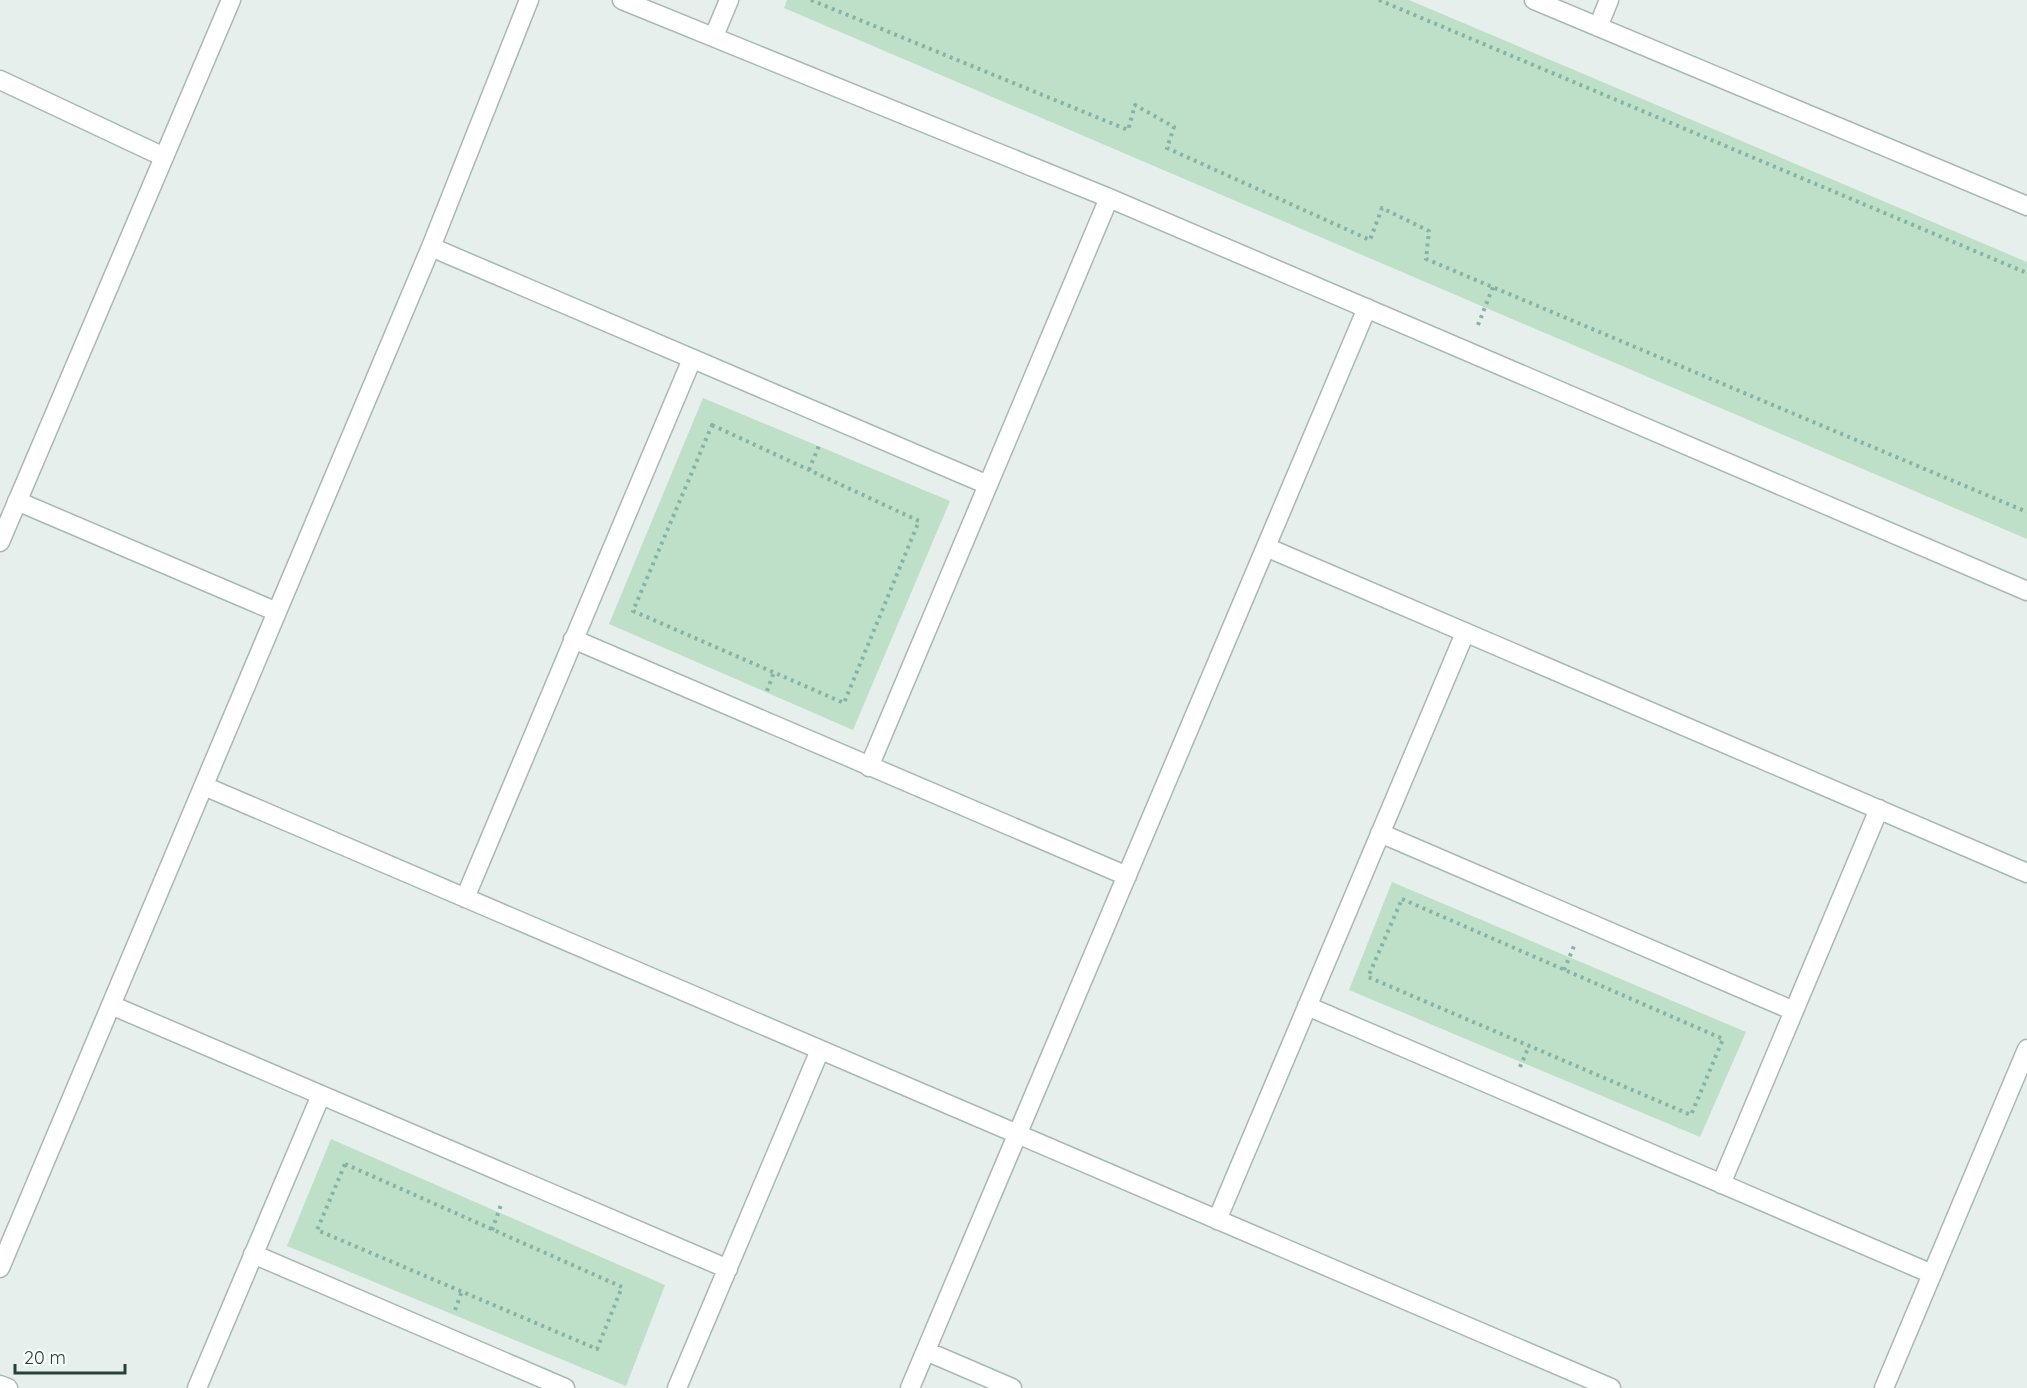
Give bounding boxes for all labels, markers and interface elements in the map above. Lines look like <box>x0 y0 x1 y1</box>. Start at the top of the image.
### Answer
scale bar <box>15 1337 124 1375</box>
text: 20 m <box>24 1346 66 1369</box>

